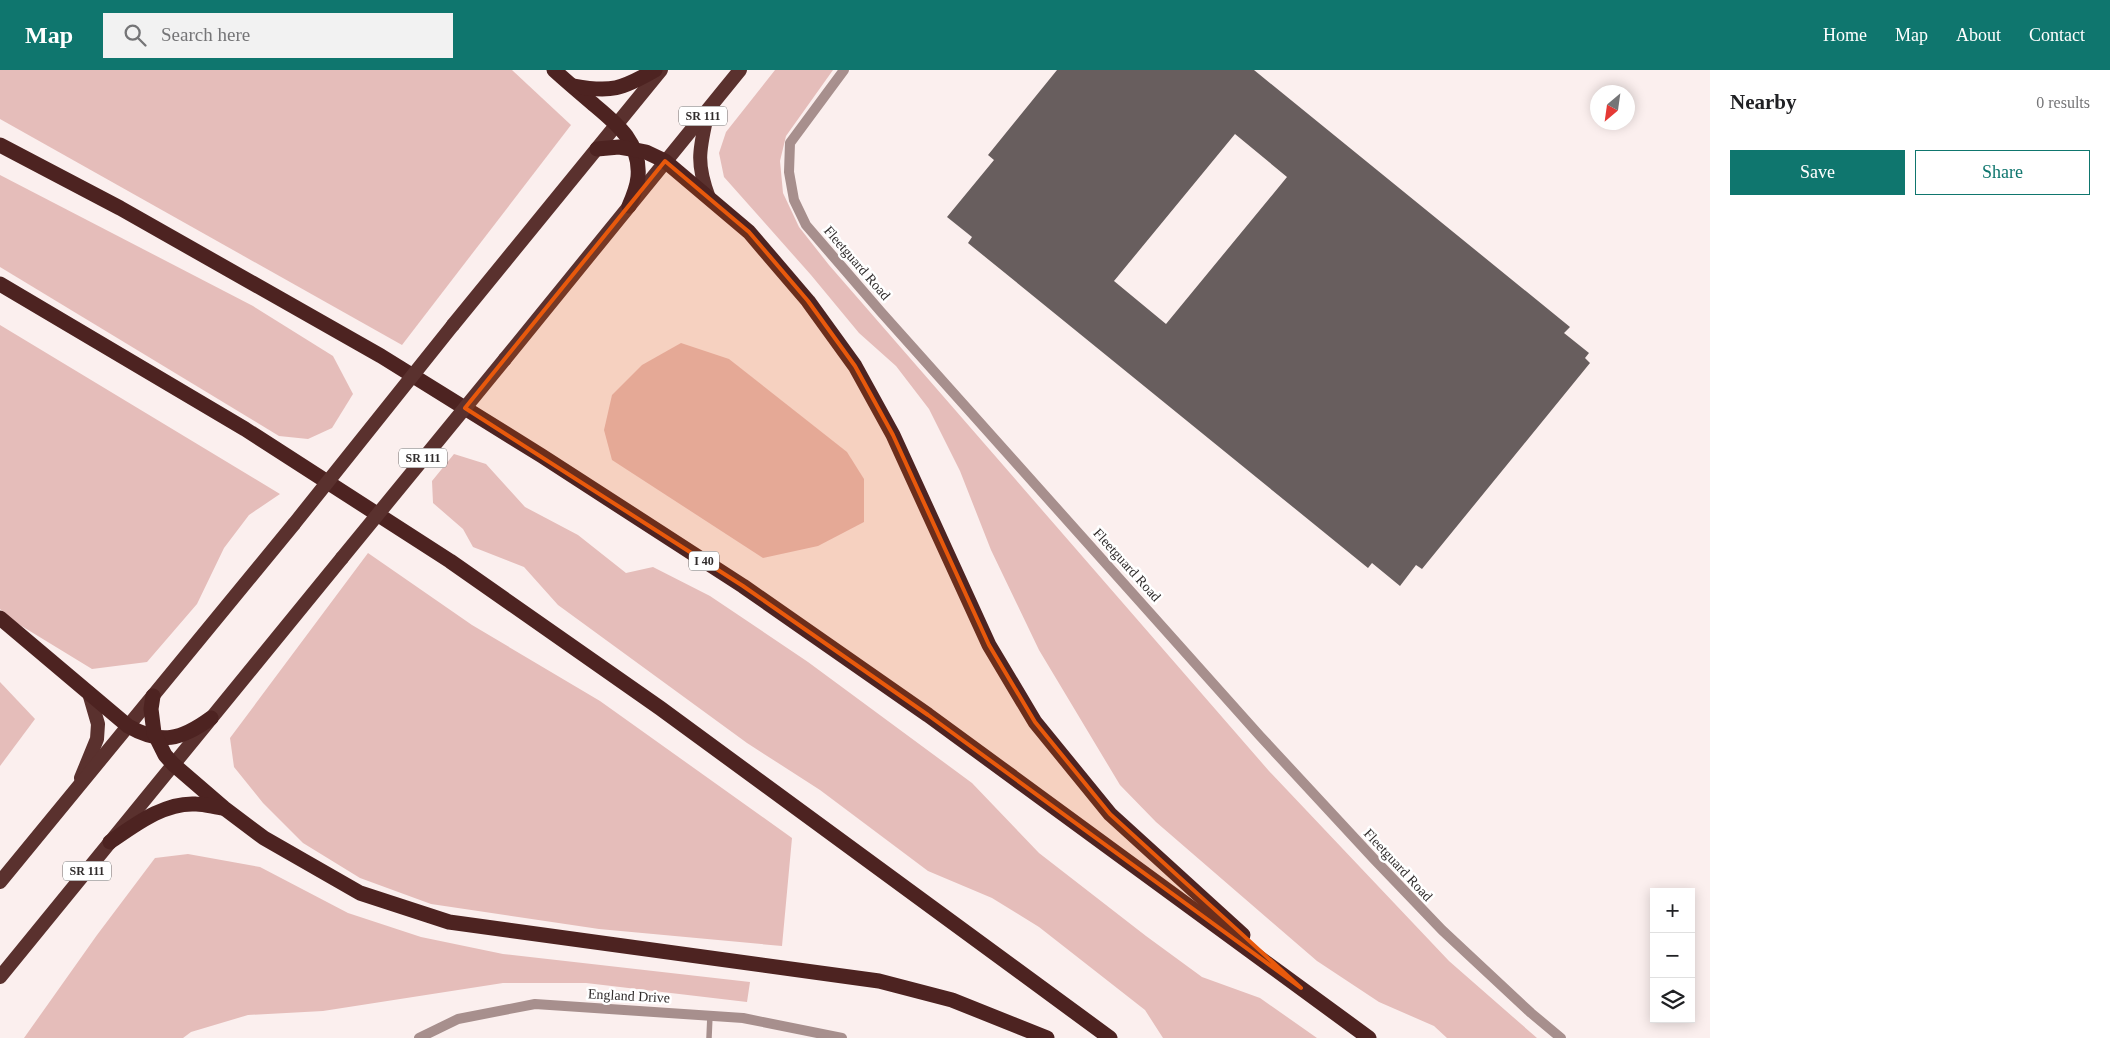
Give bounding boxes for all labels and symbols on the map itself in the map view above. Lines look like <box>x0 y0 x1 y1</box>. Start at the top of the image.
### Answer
north arrow <box>1590 85 1635 130</box>
road number: SR 111 <box>679 106 727 126</box>
street label: Fleetguard Road <box>821 223 893 303</box>
road number: SR 111 <box>399 448 447 468</box>
street label: Fleetguard Road <box>1090 525 1164 605</box>
road number: I 40 <box>689 552 719 571</box>
street label: Fleetguard Road <box>1361 826 1435 904</box>
road number: SR 111 <box>63 861 111 880</box>
street label: England Drive <box>588 986 670 1006</box>

